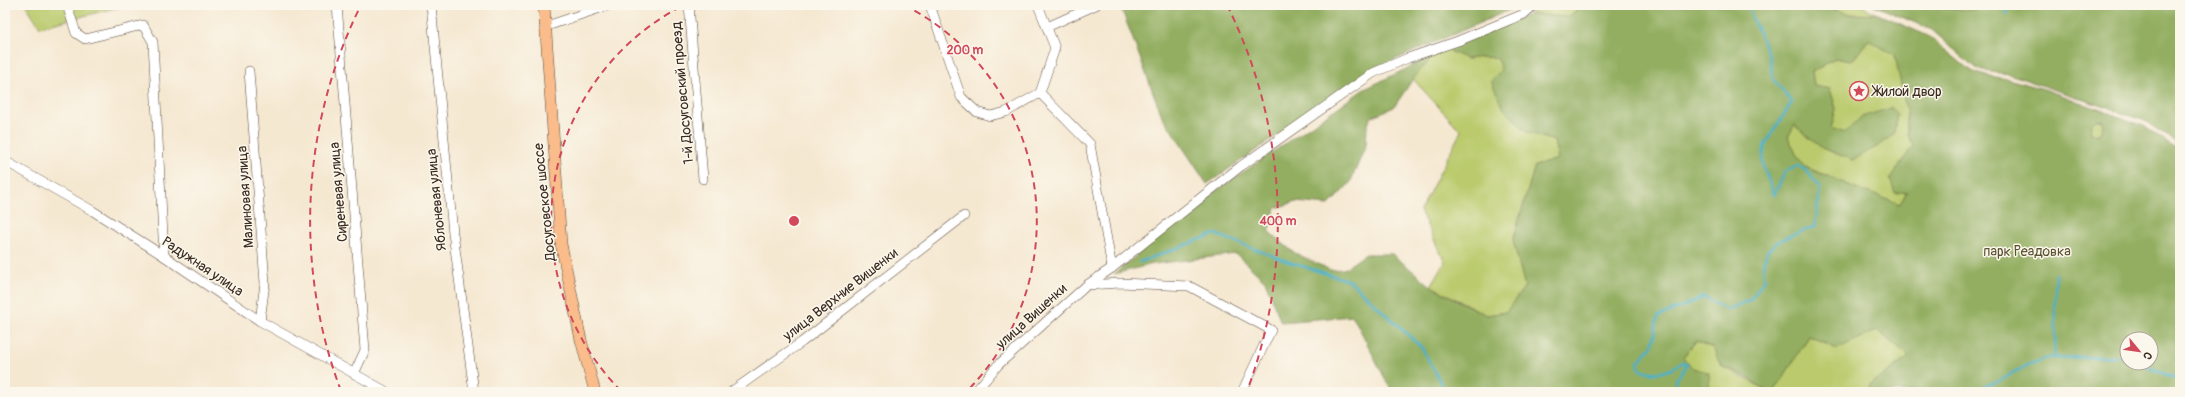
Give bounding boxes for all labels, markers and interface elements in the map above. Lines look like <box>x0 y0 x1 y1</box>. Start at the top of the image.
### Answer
street label: 1-й Досуговский проезд <box>668 20 697 165</box>
text: 200 m <box>947 43 984 58</box>
place icon: Жилой двор <box>1848 80 1870 102</box>
place label: Жилой двор <box>1871 83 1942 100</box>
street label: Сиреневая улица <box>326 141 351 243</box>
street label: Досуговское шоссе <box>530 142 559 263</box>
street label: Малиновая улица <box>233 145 258 249</box>
street label: Яблоневая улица <box>423 148 450 252</box>
centre of rings <box>787 214 801 228</box>
text: 400 m <box>1259 214 1297 229</box>
street label: Радужная улица <box>159 233 247 300</box>
park label: парк Реадовка <box>1983 243 2071 260</box>
street label: улица Верхние Вишенки <box>779 244 901 345</box>
street label: улица Вишенки <box>992 280 1070 353</box>
north arrow <box>2119 331 2159 371</box>
text: С <box>2140 349 2155 362</box>

